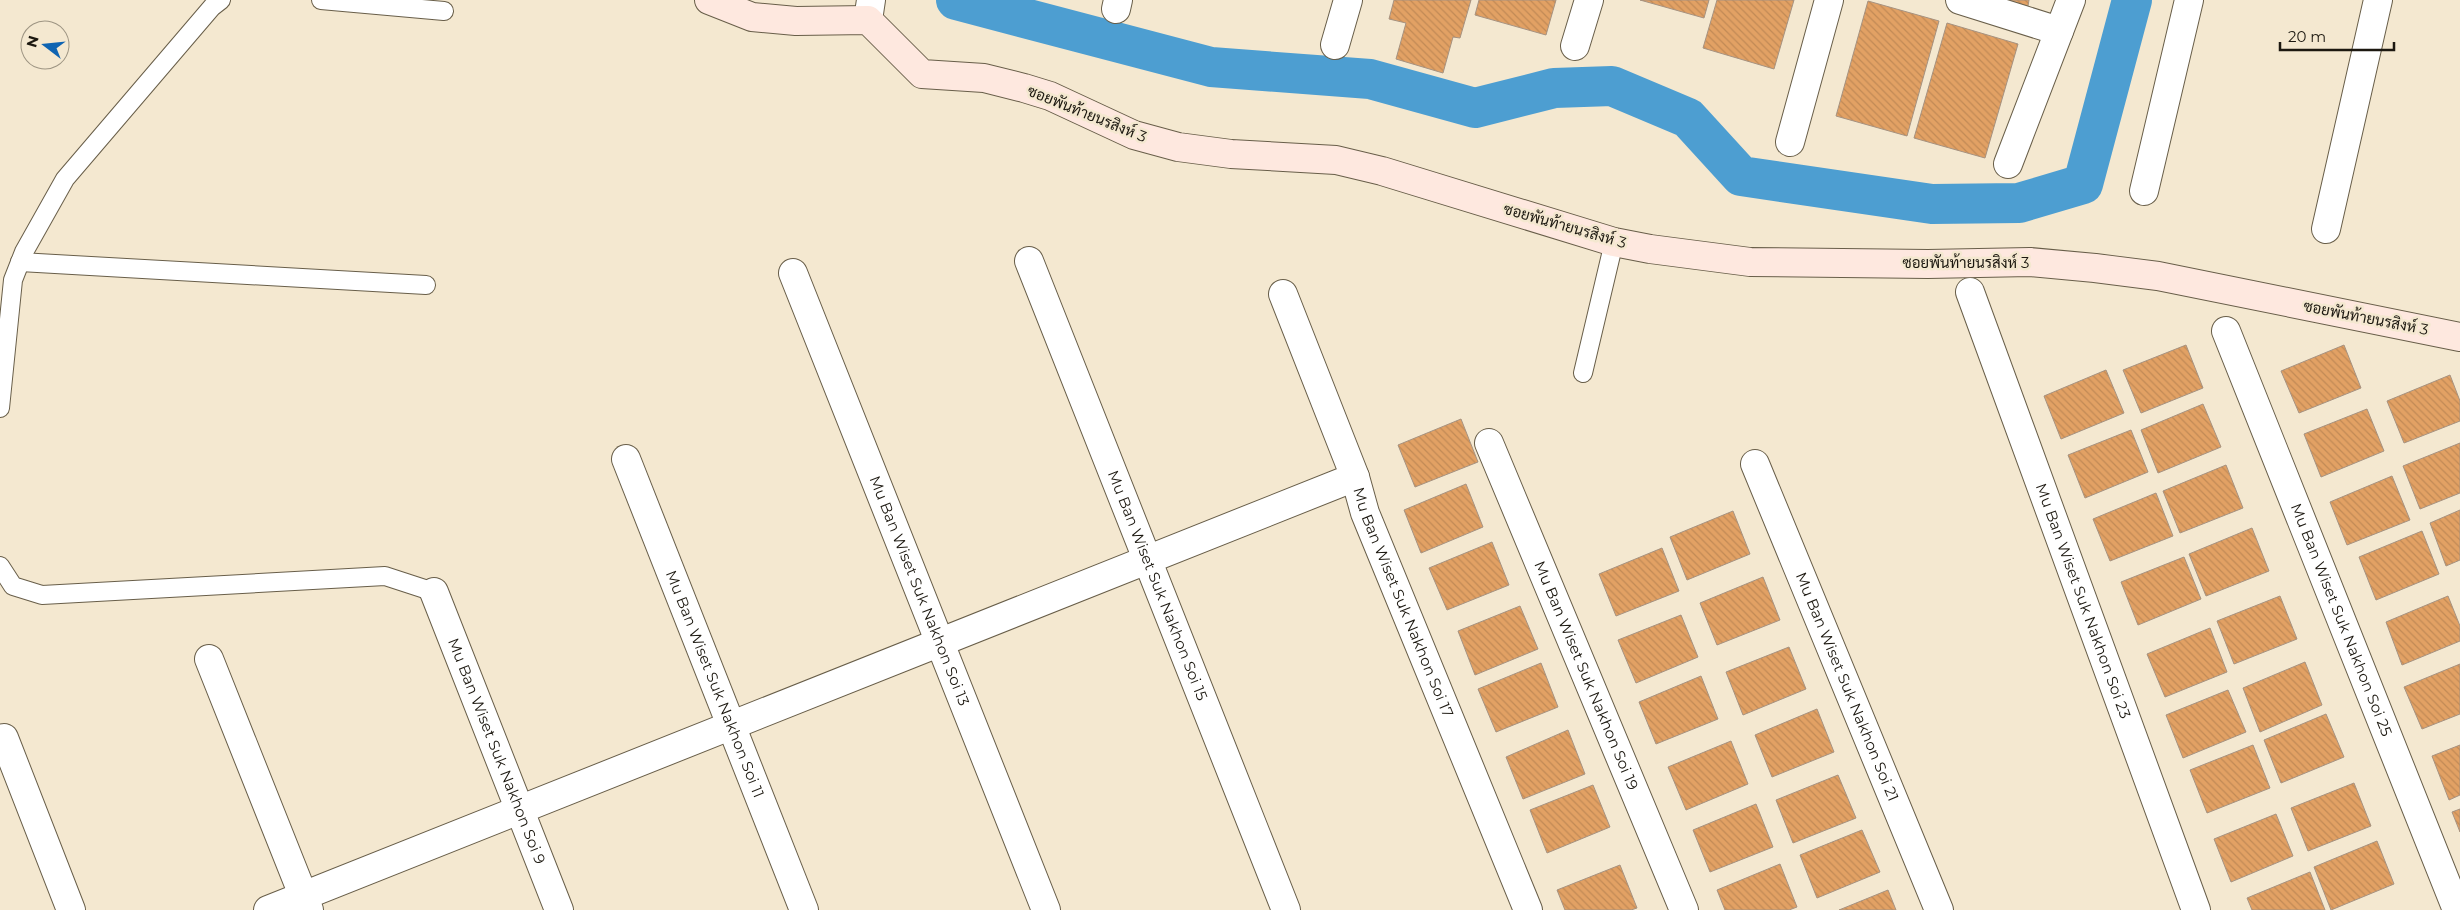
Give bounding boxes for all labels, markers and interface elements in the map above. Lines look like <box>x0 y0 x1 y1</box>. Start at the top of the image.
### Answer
north arrow <box>20 20 70 70</box>
scale bar <box>2280 20 2394 52</box>
text: 20 m <box>2288 27 2326 46</box>
text: N <box>22 33 43 49</box>
street label: ซอยพันท้ายนรสิงห์ 3 <box>1025 81 1150 146</box>
street label: ซอยพันท้ายนรสิงห์ 3 <box>1502 199 1629 252</box>
street label: ซอยพันท้ายนรสิงห์ 3 <box>1903 253 2029 272</box>
street label: ซอยพันท้ายนรสิงห์ 3 <box>2302 296 2430 339</box>
street label: Mu Ban Wiset Suk Nakhon Soi 15 <box>1104 467 1212 703</box>
street label: Mu Ban Wiset Suk Nakhon Soi 13 <box>865 473 974 708</box>
street label: Mu Ban Wiset Suk Nakhon Soi 23 <box>2032 481 2135 721</box>
street label: Mu Ban Wiset Suk Nakhon Soi 17 <box>1349 485 1458 720</box>
street label: Mu Ban Wiset Suk Nakhon Soi 25 <box>2287 500 2397 739</box>
street label: Mu Ban Wiset Suk Nakhon Soi 19 <box>1530 558 1643 793</box>
street label: Mu Ban Wiset Suk Nakhon Soi 11 <box>662 567 769 800</box>
street label: Mu Ban Wiset Suk Nakhon Soi 21 <box>1792 569 1903 804</box>
street label: Mu Ban Wiset Suk Nakhon Soi 9 <box>444 635 550 867</box>

